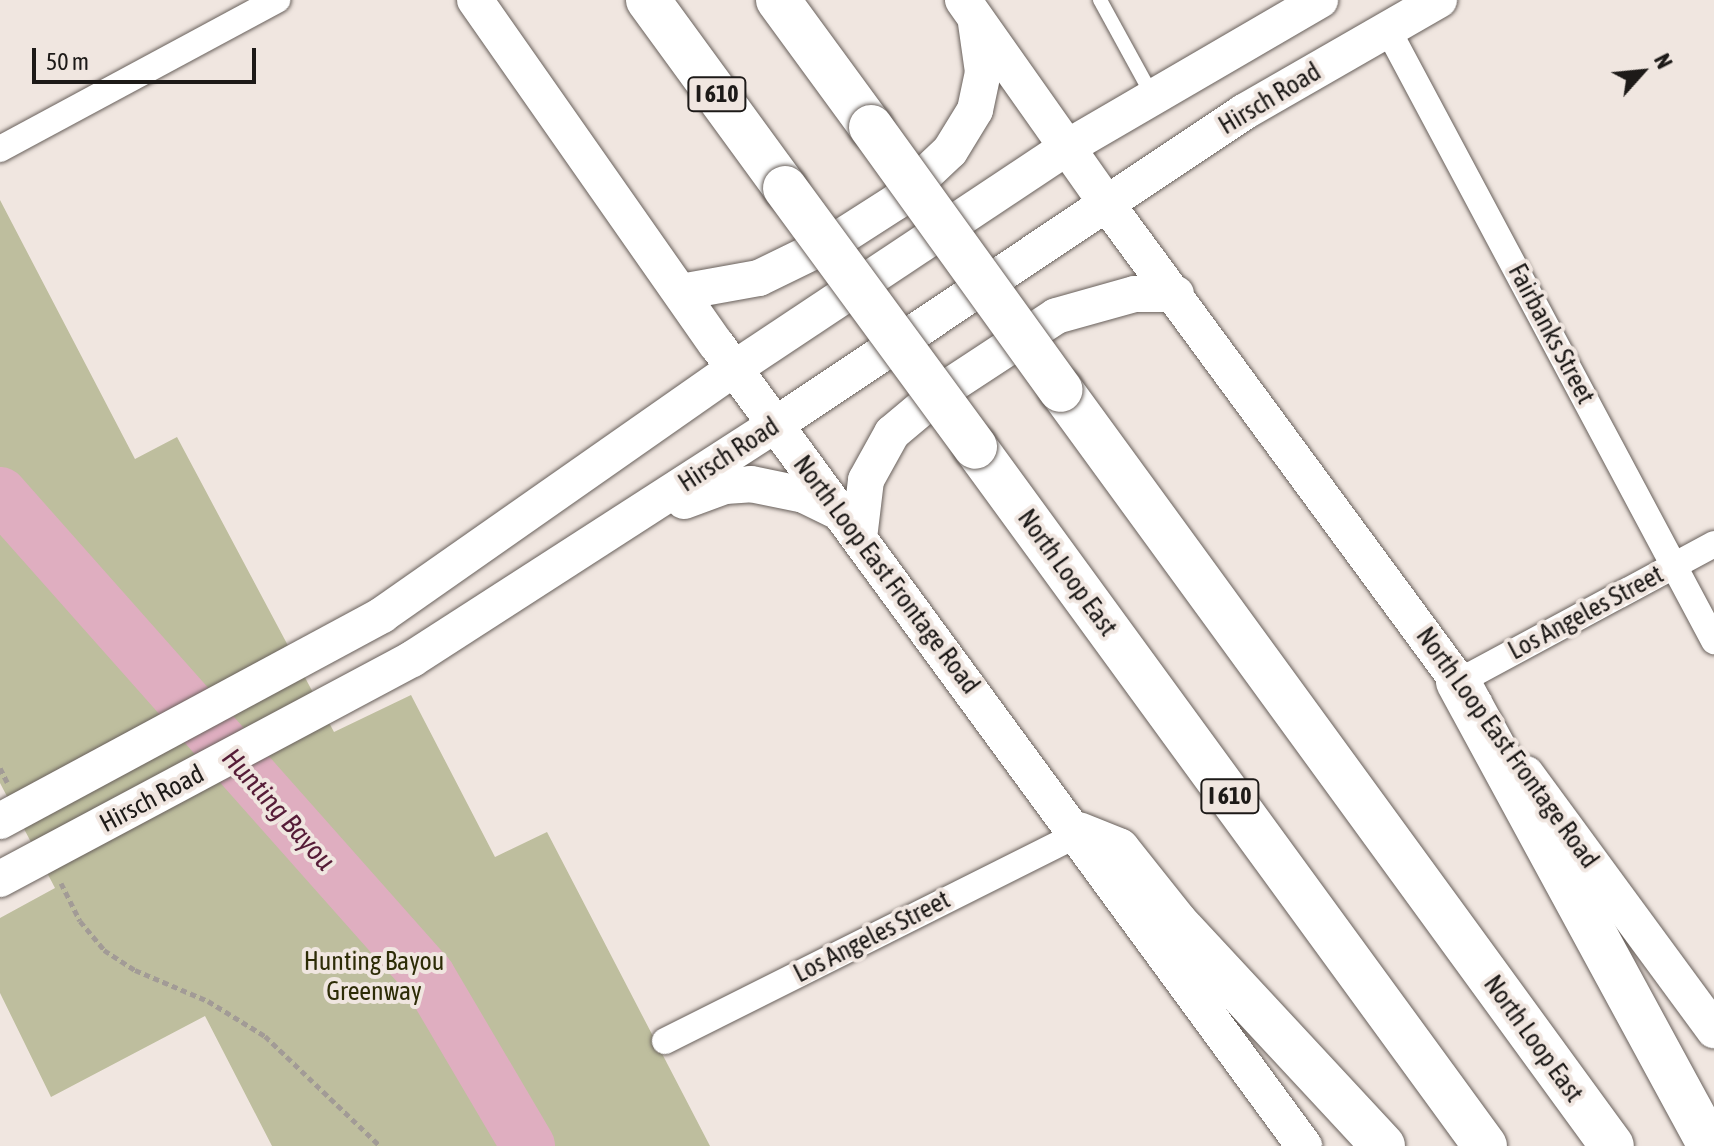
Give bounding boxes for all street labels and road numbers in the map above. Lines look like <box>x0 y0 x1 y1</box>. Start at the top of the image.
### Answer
street label: Hirsch Road <box>1213 56 1327 142</box>
road number: I 610 <box>687 74 747 114</box>
street label: Fairbanks Street <box>1501 259 1601 409</box>
street label: Hirsch Road <box>673 411 785 499</box>
street label: North Loop East Frontage Road <box>786 450 986 700</box>
street label: North Loop East <box>1011 504 1123 642</box>
street label: Los Angeles Street <box>1503 559 1669 667</box>
street label: North Loop East Frontage Road <box>1409 621 1605 875</box>
street label: Hirsch Road <box>95 759 209 839</box>
road number: I 610 <box>1200 776 1260 816</box>
street label: Los Angeles Street <box>789 884 955 990</box>
street label: North Loop East <box>1477 970 1589 1108</box>

